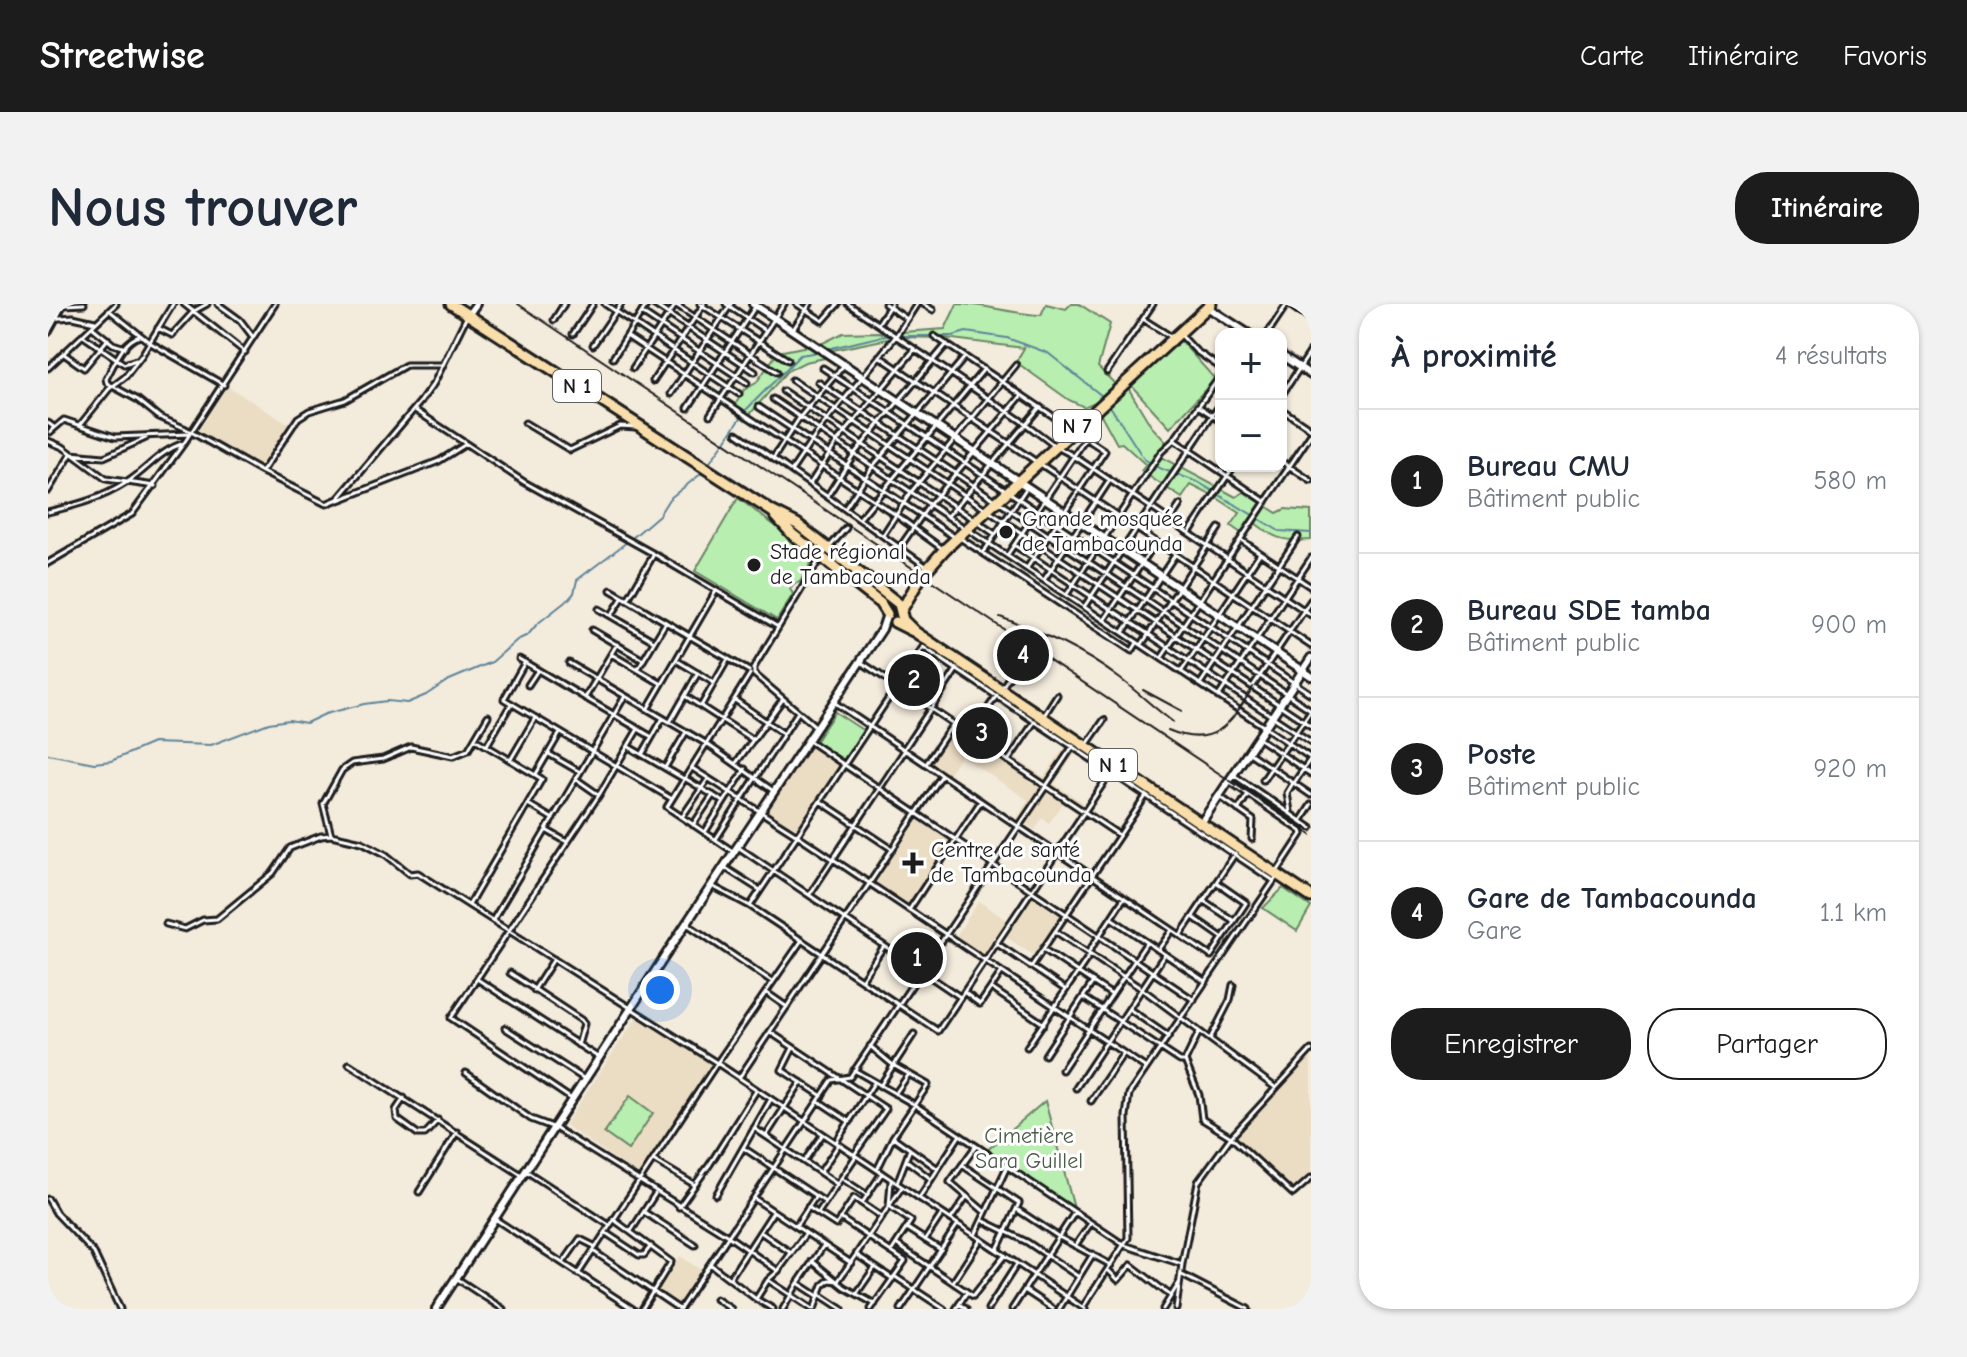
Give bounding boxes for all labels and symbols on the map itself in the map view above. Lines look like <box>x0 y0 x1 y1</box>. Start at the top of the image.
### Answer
road number: N 1 <box>553 370 601 402</box>
road number: N 7 <box>1053 410 1101 442</box>
place label: Grande mosquée de Tambacounda <box>1022 506 1183 557</box>
marker: Grande mosquée de Tambacounda <box>997 523 1015 541</box>
place label: Stade régional de Tambacounda <box>770 539 931 590</box>
marker: Stade régional de Tambacounda <box>745 556 763 574</box>
pin: 4 <box>997 625 1049 685</box>
pin: 2 <box>888 650 940 710</box>
pin: 3 <box>956 703 1008 763</box>
road number: N 1 <box>1089 749 1137 781</box>
place label: Centre de santé de Tambacounda <box>931 837 1092 888</box>
marker: Centre de santé de Tambacounda <box>902 852 924 874</box>
pin: 1 <box>891 928 943 988</box>
your location <box>640 970 680 1010</box>
park label: Cimetière Sara Guillel <box>975 1123 1083 1174</box>

